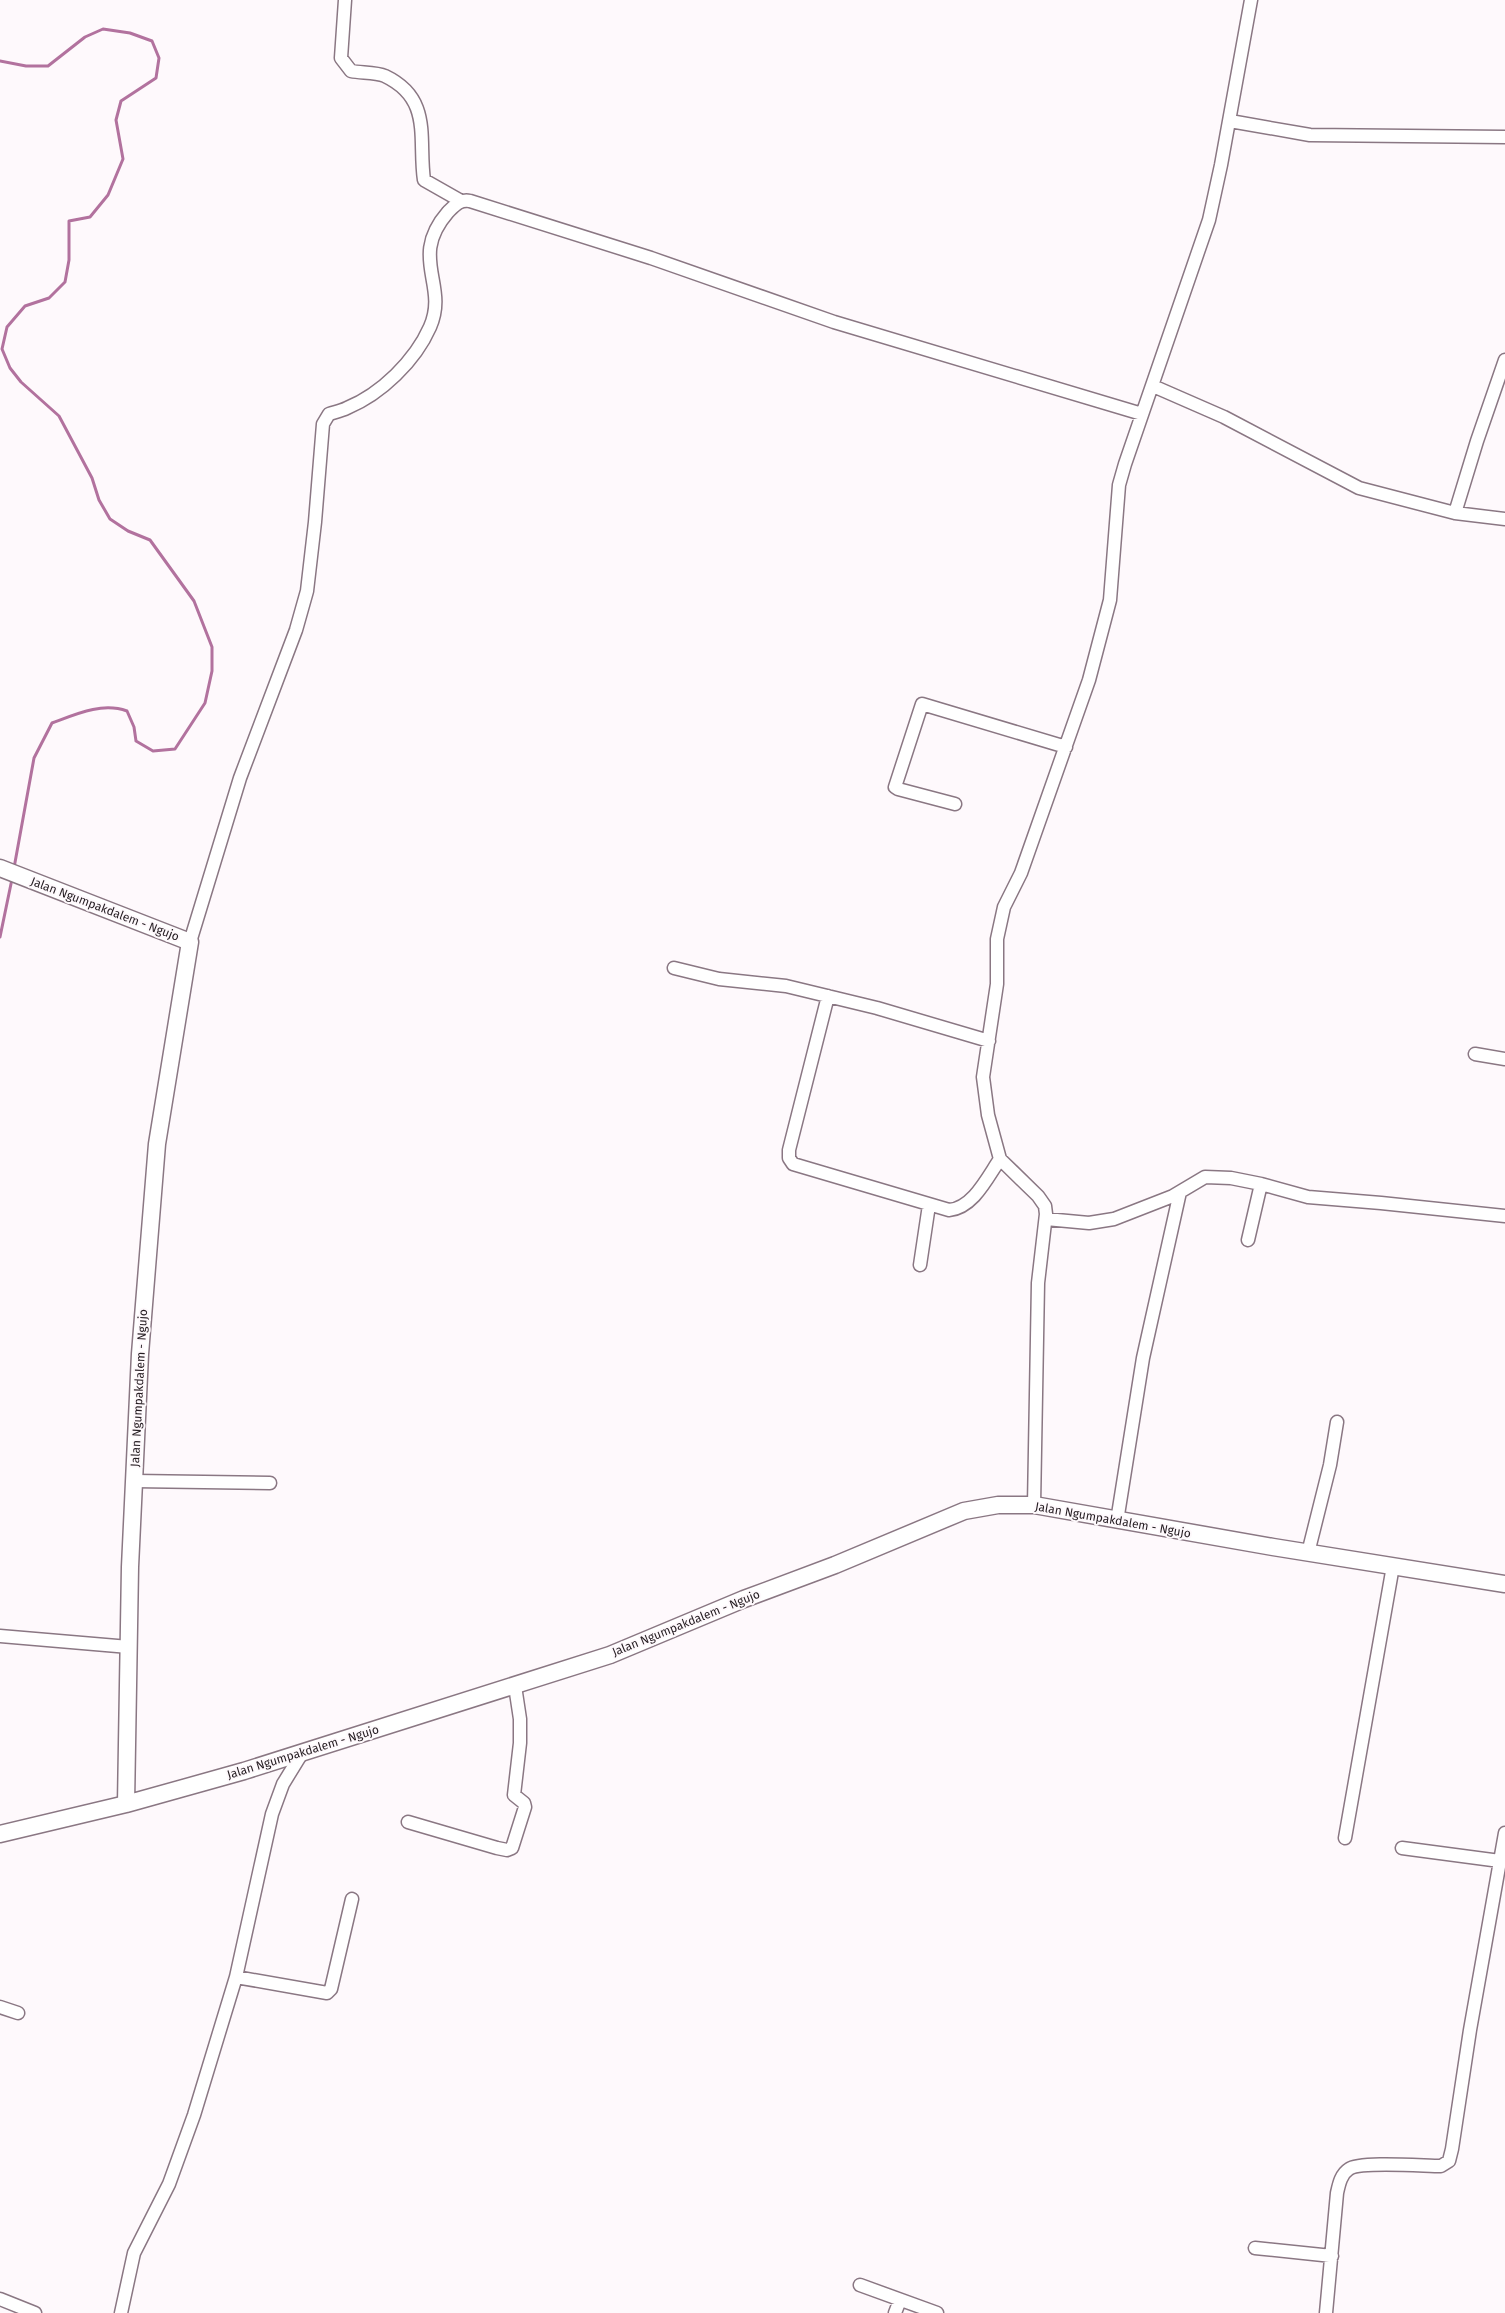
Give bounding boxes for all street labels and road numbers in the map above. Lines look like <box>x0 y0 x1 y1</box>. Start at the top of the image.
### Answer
street label: Jalan Ngumpakdalem - Ngujo <box>29 874 181 944</box>
street label: Jalan Ngumpakdalem - Ngujo <box>128 1309 150 1467</box>
street label: Jalan Ngumpakdalem - Ngujo <box>1034 1499 1192 1541</box>
street label: Jalan Ngumpakdalem - Ngujo <box>610 1587 762 1659</box>
street label: Jalan Ngumpakdalem - Ngujo <box>225 1722 381 1782</box>

